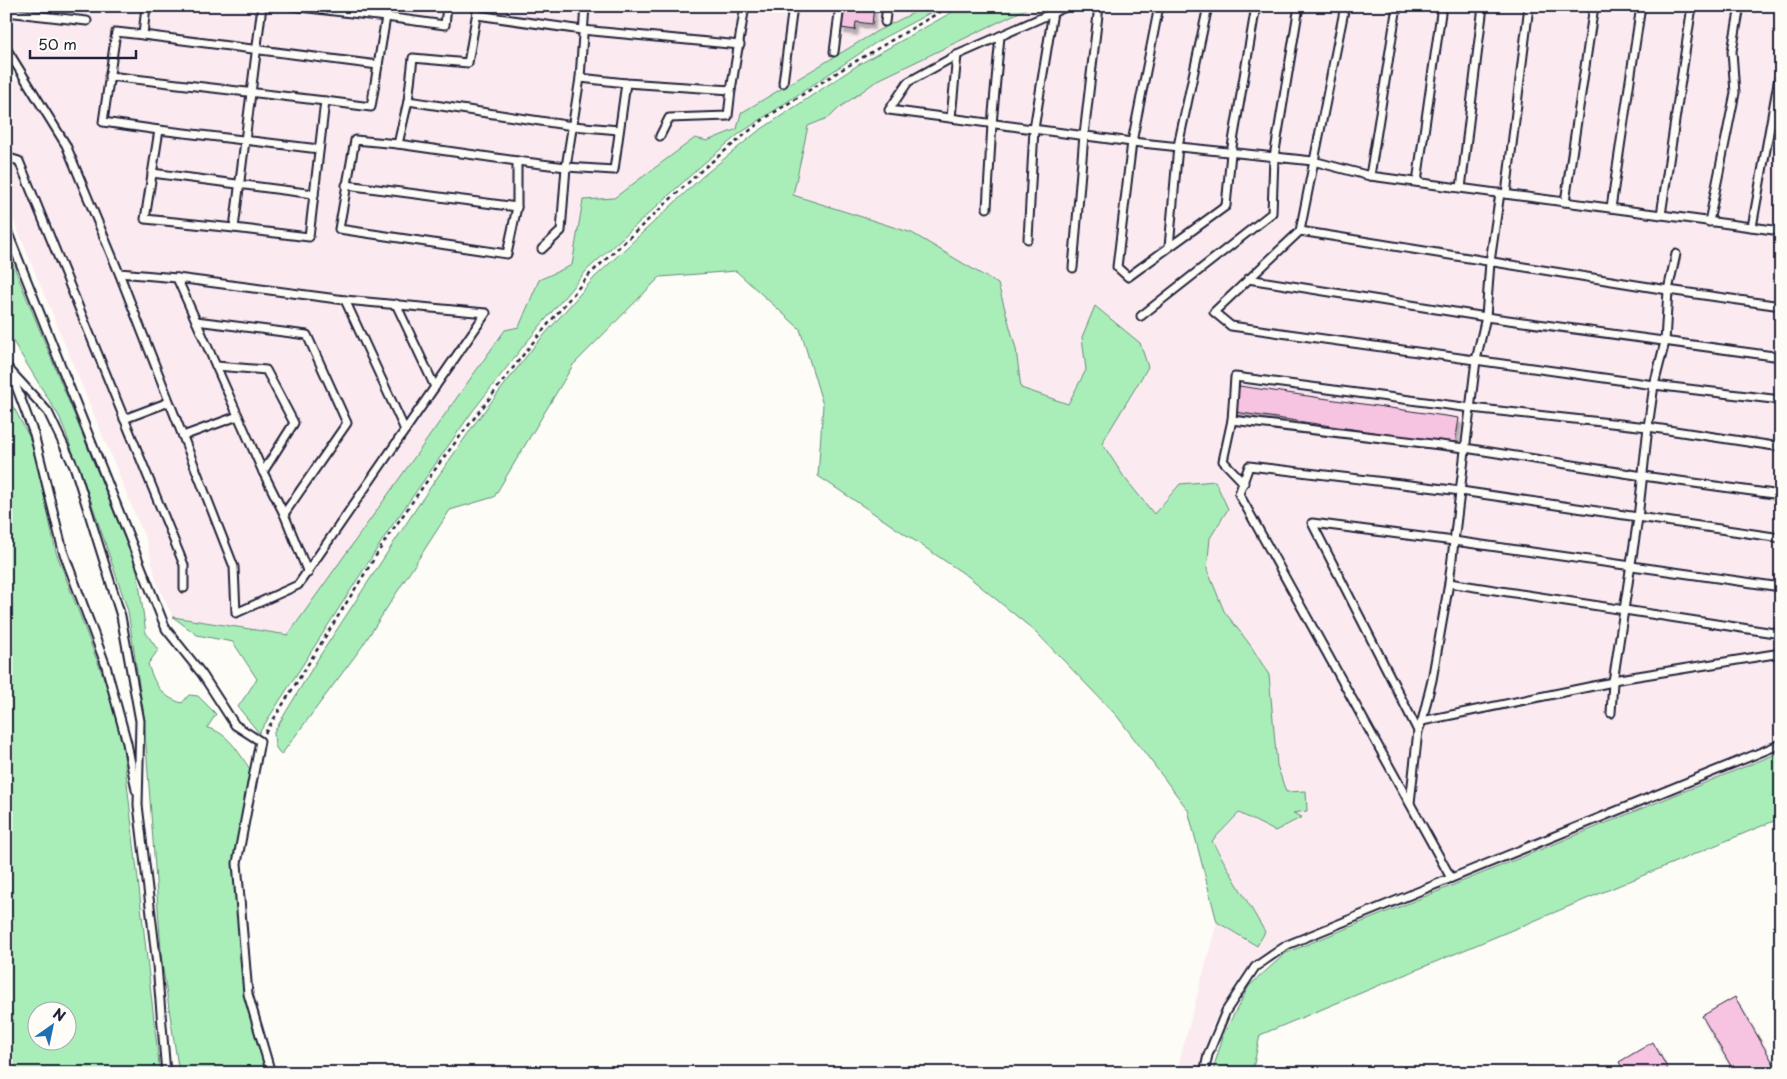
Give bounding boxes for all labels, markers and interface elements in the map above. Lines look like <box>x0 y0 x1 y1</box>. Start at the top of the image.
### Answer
scale bar <box>30 28 136 60</box>
text: 50 m <box>38 32 77 55</box>
north arrow <box>28 1002 78 1052</box>
text: N <box>49 1003 70 1027</box>

